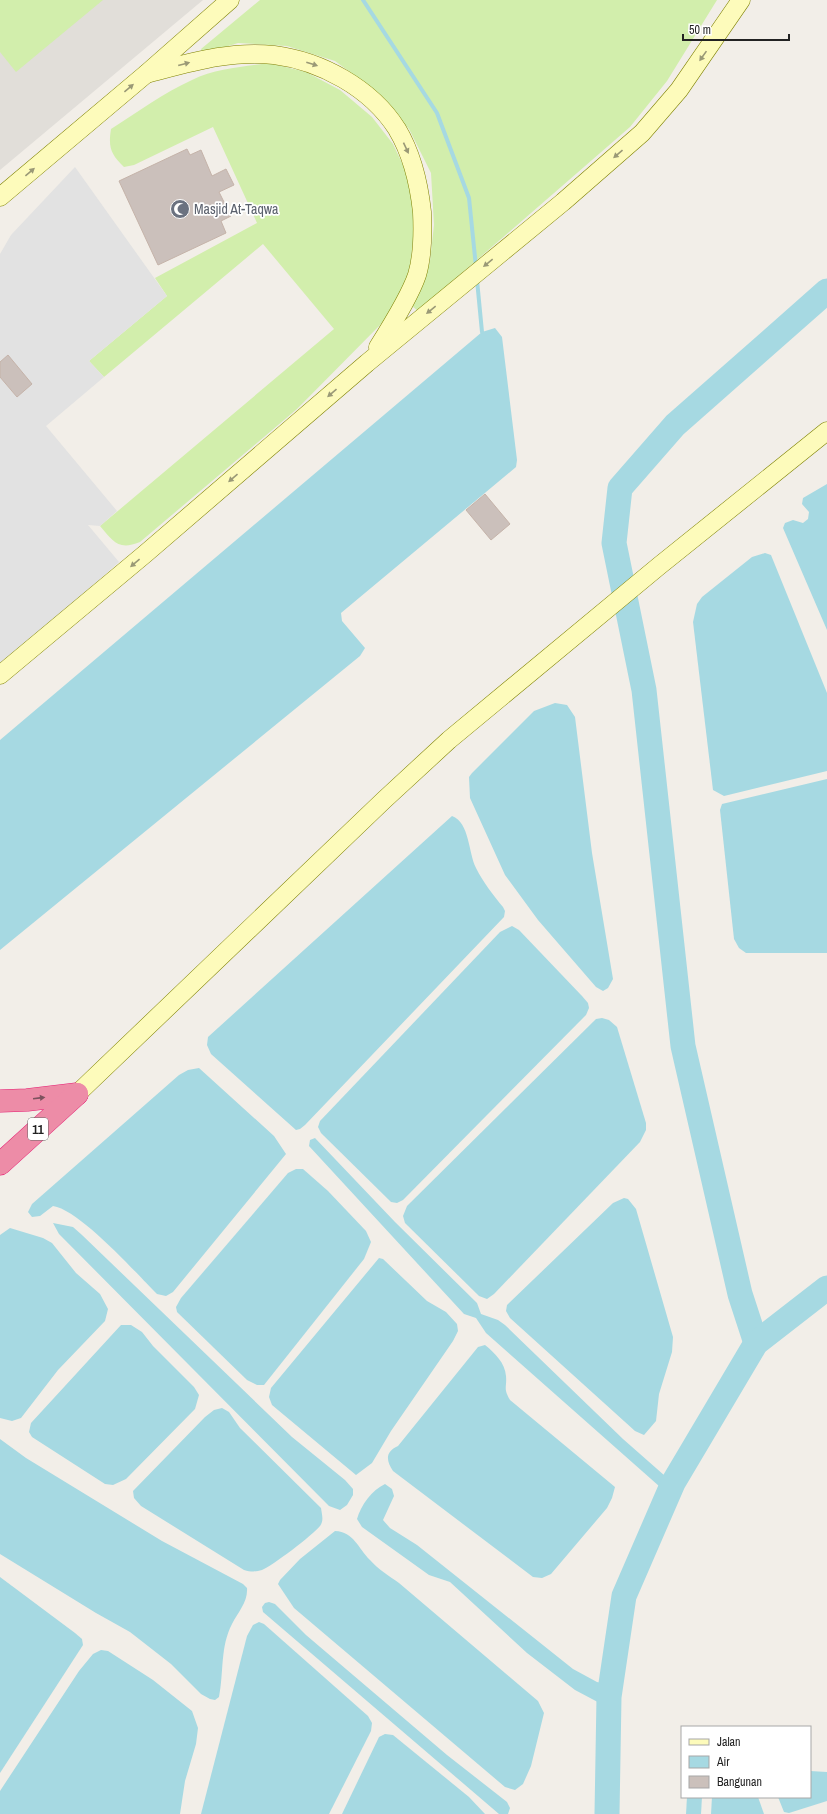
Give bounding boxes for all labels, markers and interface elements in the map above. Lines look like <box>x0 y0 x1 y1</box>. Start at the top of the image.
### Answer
scale bar <box>683 16 789 42</box>
text: 50 m <box>689 22 711 38</box>
one-way arrow <box>699 50 707 61</box>
one-way arrow <box>178 61 190 67</box>
one-way arrow <box>306 61 318 67</box>
one-way arrow <box>124 84 135 93</box>
one-way arrow <box>403 142 409 154</box>
one-way arrow <box>613 149 624 158</box>
one-way arrow <box>24 167 35 176</box>
mosque icon: Masjid At-Taqwa <box>169 198 191 220</box>
place label: Masjid At-Taqwa <box>194 200 279 218</box>
one-way arrow <box>483 258 494 267</box>
one-way arrow <box>426 305 437 314</box>
one-way arrow <box>327 388 336 397</box>
one-way arrow <box>229 473 238 482</box>
one-way arrow <box>129 558 140 567</box>
one-way arrow <box>32 1095 45 1102</box>
road number: 11 <box>28 1118 48 1140</box>
legend <box>681 1726 811 1798</box>
text: Jalan <box>717 1734 741 1750</box>
text: Air <box>716 1754 730 1770</box>
text: Bangunan <box>717 1774 762 1790</box>

